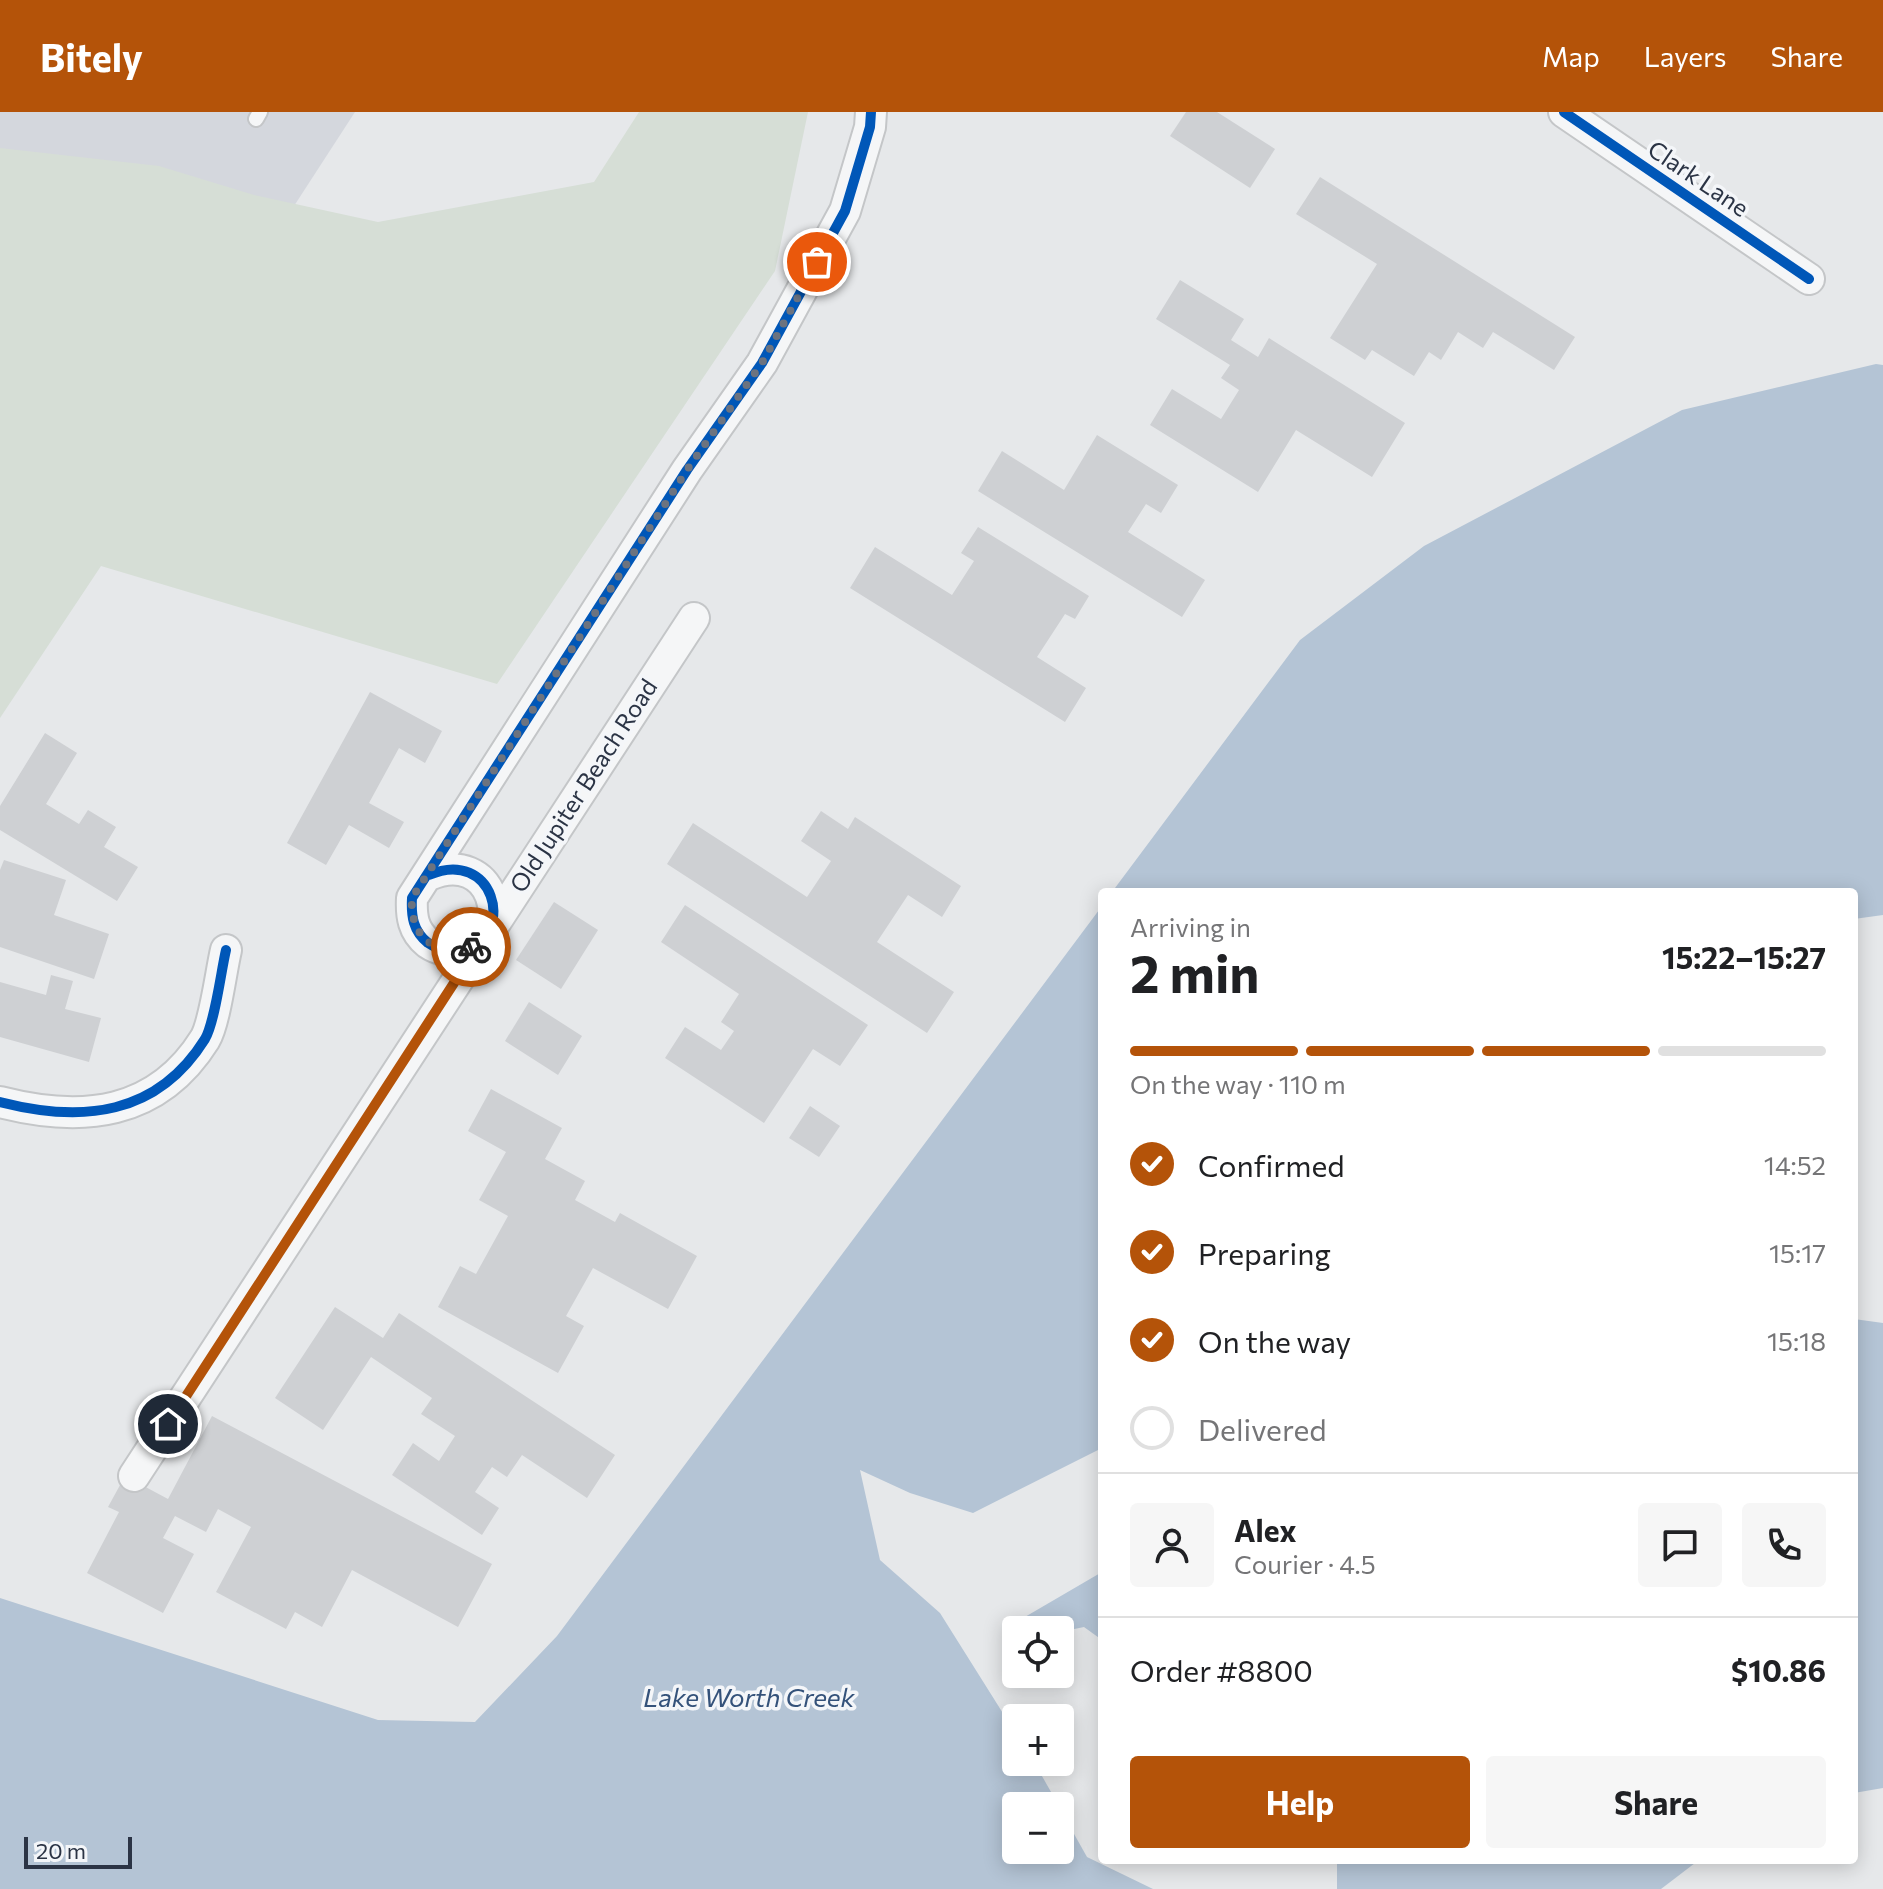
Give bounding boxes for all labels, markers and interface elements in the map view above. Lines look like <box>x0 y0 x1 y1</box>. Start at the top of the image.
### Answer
text: Bitely <box>40 33 143 80</box>
text: Map <box>1542 39 1600 73</box>
text: Layers <box>1644 39 1726 73</box>
text: Share <box>1770 39 1843 73</box>
street label: Clark Lane <box>1643 134 1755 222</box>
pin <box>783 228 851 296</box>
icon: bag <box>795 240 839 284</box>
street label: Old Jupiter Beach Road <box>503 673 663 897</box>
courier <box>431 907 511 987</box>
text: Arriving in <box>1130 911 1251 942</box>
icon: bike <box>449 925 493 969</box>
text: 15:22–15:27 <box>1662 938 1826 975</box>
text: 2 min <box>1130 940 1259 1004</box>
text: On the way · 110 m <box>1130 1068 1346 1099</box>
icon: check <box>1130 1142 1174 1186</box>
text: Confirmed <box>1198 1146 1345 1183</box>
text: 14:52 <box>1764 1149 1826 1180</box>
icon: check <box>1130 1230 1174 1274</box>
text: Preparing <box>1198 1234 1331 1271</box>
text: 15:17 <box>1769 1237 1826 1268</box>
icon: check <box>1130 1318 1174 1362</box>
text: On the way <box>1198 1322 1351 1359</box>
text: 15:18 <box>1767 1325 1826 1356</box>
pin <box>134 1390 202 1458</box>
icon: home <box>146 1402 190 1446</box>
text: Delivered <box>1198 1410 1327 1447</box>
button: person <box>1130 1503 1214 1587</box>
button: chat <box>1638 1503 1722 1587</box>
button: phone <box>1742 1503 1826 1587</box>
text: Alex <box>1234 1511 1297 1548</box>
text: Courier · 4.5 <box>1234 1548 1376 1579</box>
map controls <box>1002 1616 1074 1864</box>
button: locate <box>1002 1616 1074 1688</box>
text: Order #8800 <box>1130 1651 1313 1688</box>
text: $10.86 <box>1731 1651 1826 1688</box>
water label: Lake Worth Creek <box>643 1681 856 1712</box>
button: + <box>1002 1704 1074 1776</box>
button: Help <box>1130 1756 1470 1848</box>
button: Share <box>1486 1756 1826 1848</box>
button: − <box>1002 1792 1074 1864</box>
scale bar <box>24 1833 132 1869</box>
text: 20 m <box>36 1837 86 1864</box>

